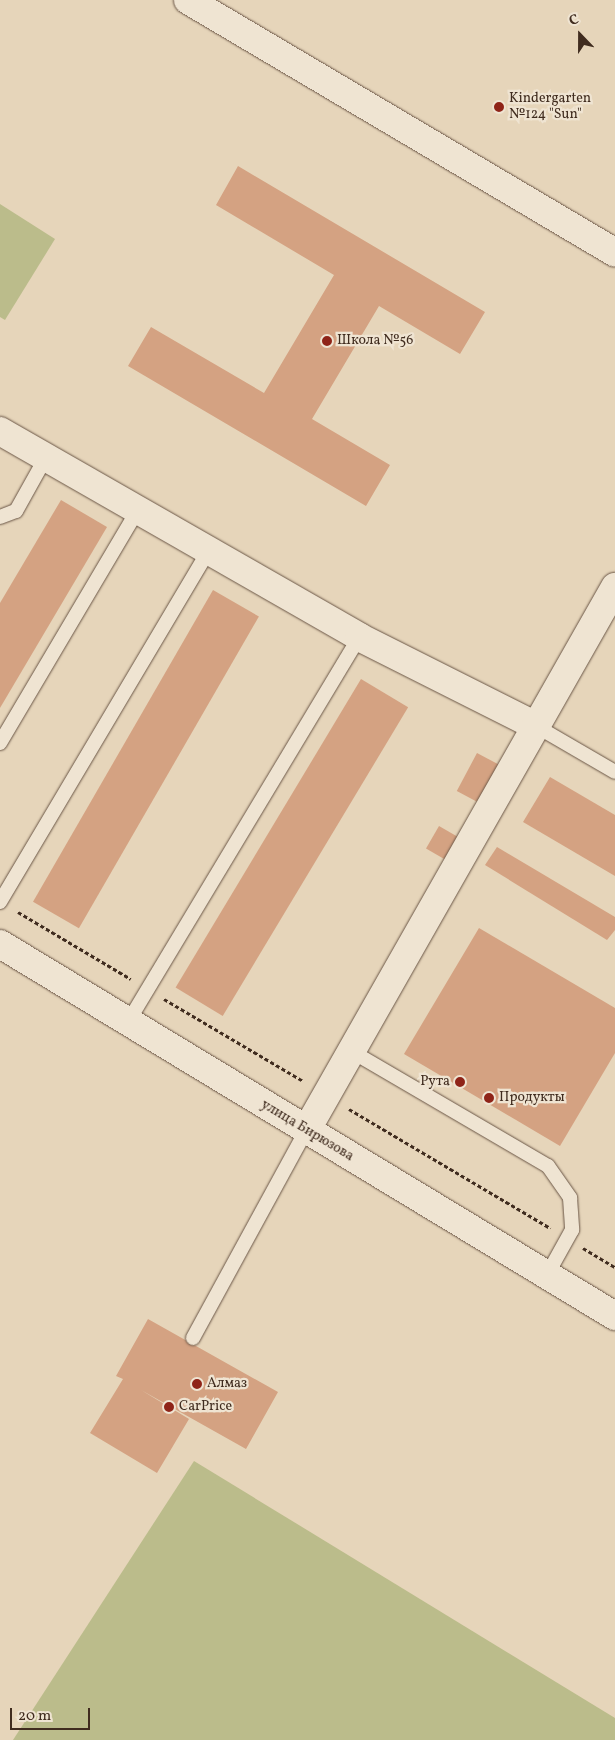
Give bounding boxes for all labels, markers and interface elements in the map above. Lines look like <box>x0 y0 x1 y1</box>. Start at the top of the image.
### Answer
north arrow <box>555 10 605 60</box>
text: С <box>566 10 582 31</box>
place label: Kindergarten №124 "Sun" <box>509 91 591 124</box>
marker: Kindergarten №124 "Sun" <box>493 101 505 113</box>
place label: Школа №56 <box>337 333 413 349</box>
marker: Школа №56 <box>321 335 333 347</box>
place label: Рута <box>420 1074 450 1090</box>
marker: Рута <box>454 1076 466 1088</box>
place label: Продукты <box>499 1090 565 1106</box>
marker: Продукты <box>483 1092 495 1104</box>
street label: улица Бирюзова <box>258 1097 356 1165</box>
place label: Алмаз <box>207 1376 247 1392</box>
marker: Алмаз <box>191 1378 203 1390</box>
place label: CarPrice <box>179 1399 232 1415</box>
marker: CarPrice <box>163 1401 175 1413</box>
scale bar <box>12 1698 92 1730</box>
text: 20 m <box>18 1706 51 1727</box>

